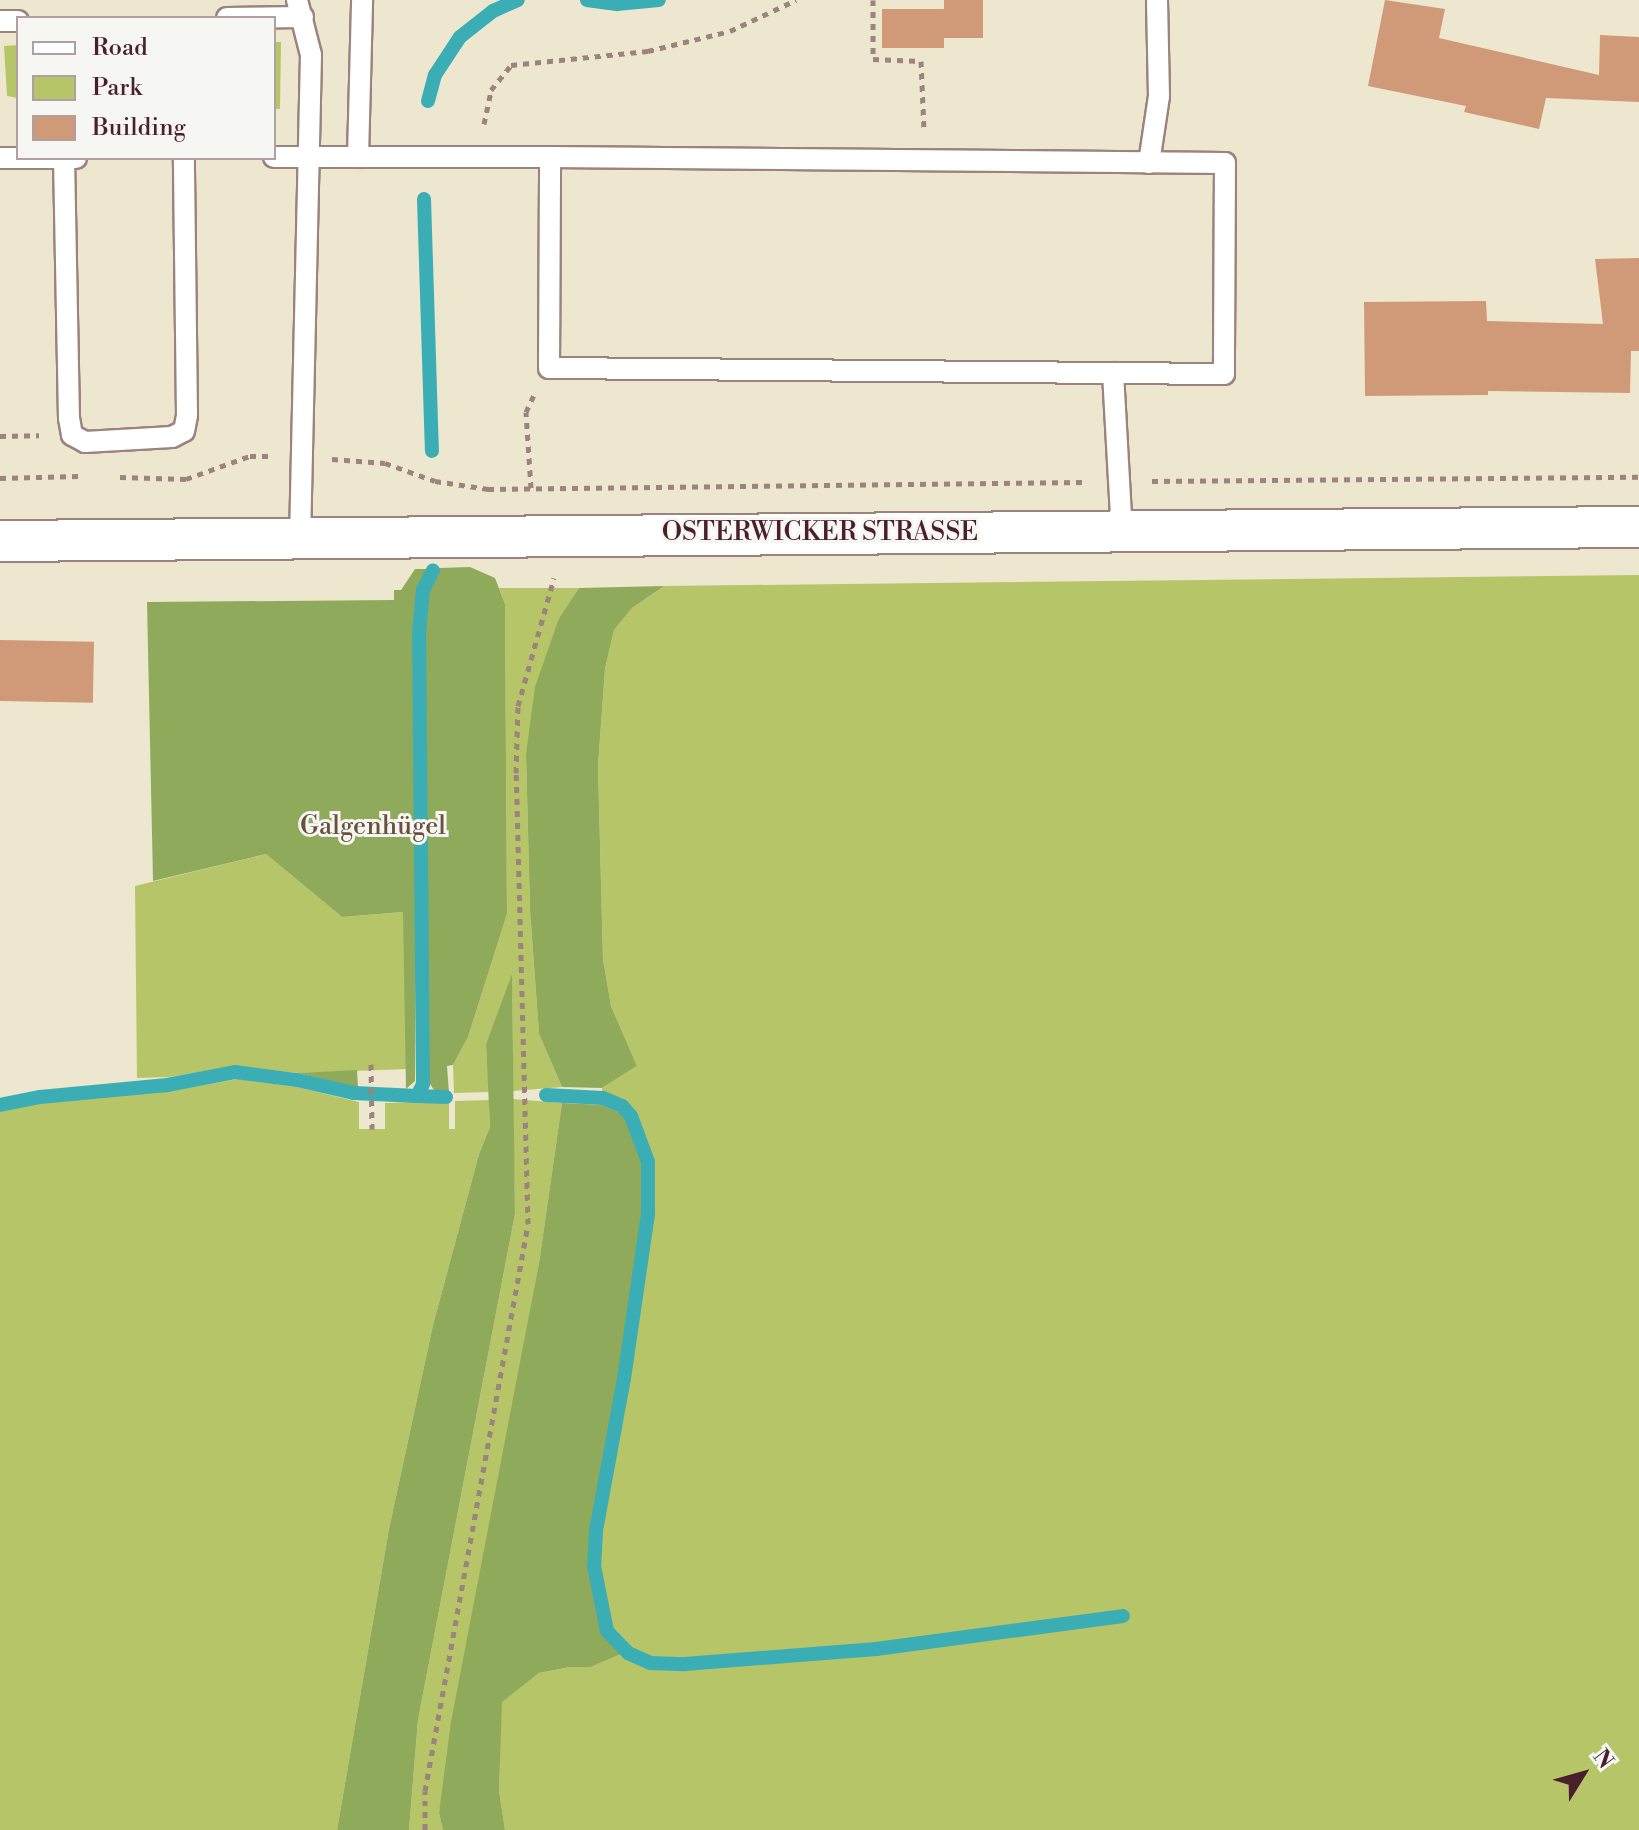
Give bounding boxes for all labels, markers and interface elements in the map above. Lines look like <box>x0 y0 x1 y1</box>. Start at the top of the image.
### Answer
legend <box>16 16 276 160</box>
text: Road <box>92 33 148 63</box>
text: Park <box>92 73 142 103</box>
text: Building <box>92 113 186 143</box>
street label: OSTERWICKER STRASSE <box>662 517 978 549</box>
park label: Galgenhügel <box>300 811 446 843</box>
north arrow <box>1543 1734 1623 1814</box>
text: N <box>1587 1744 1619 1774</box>

